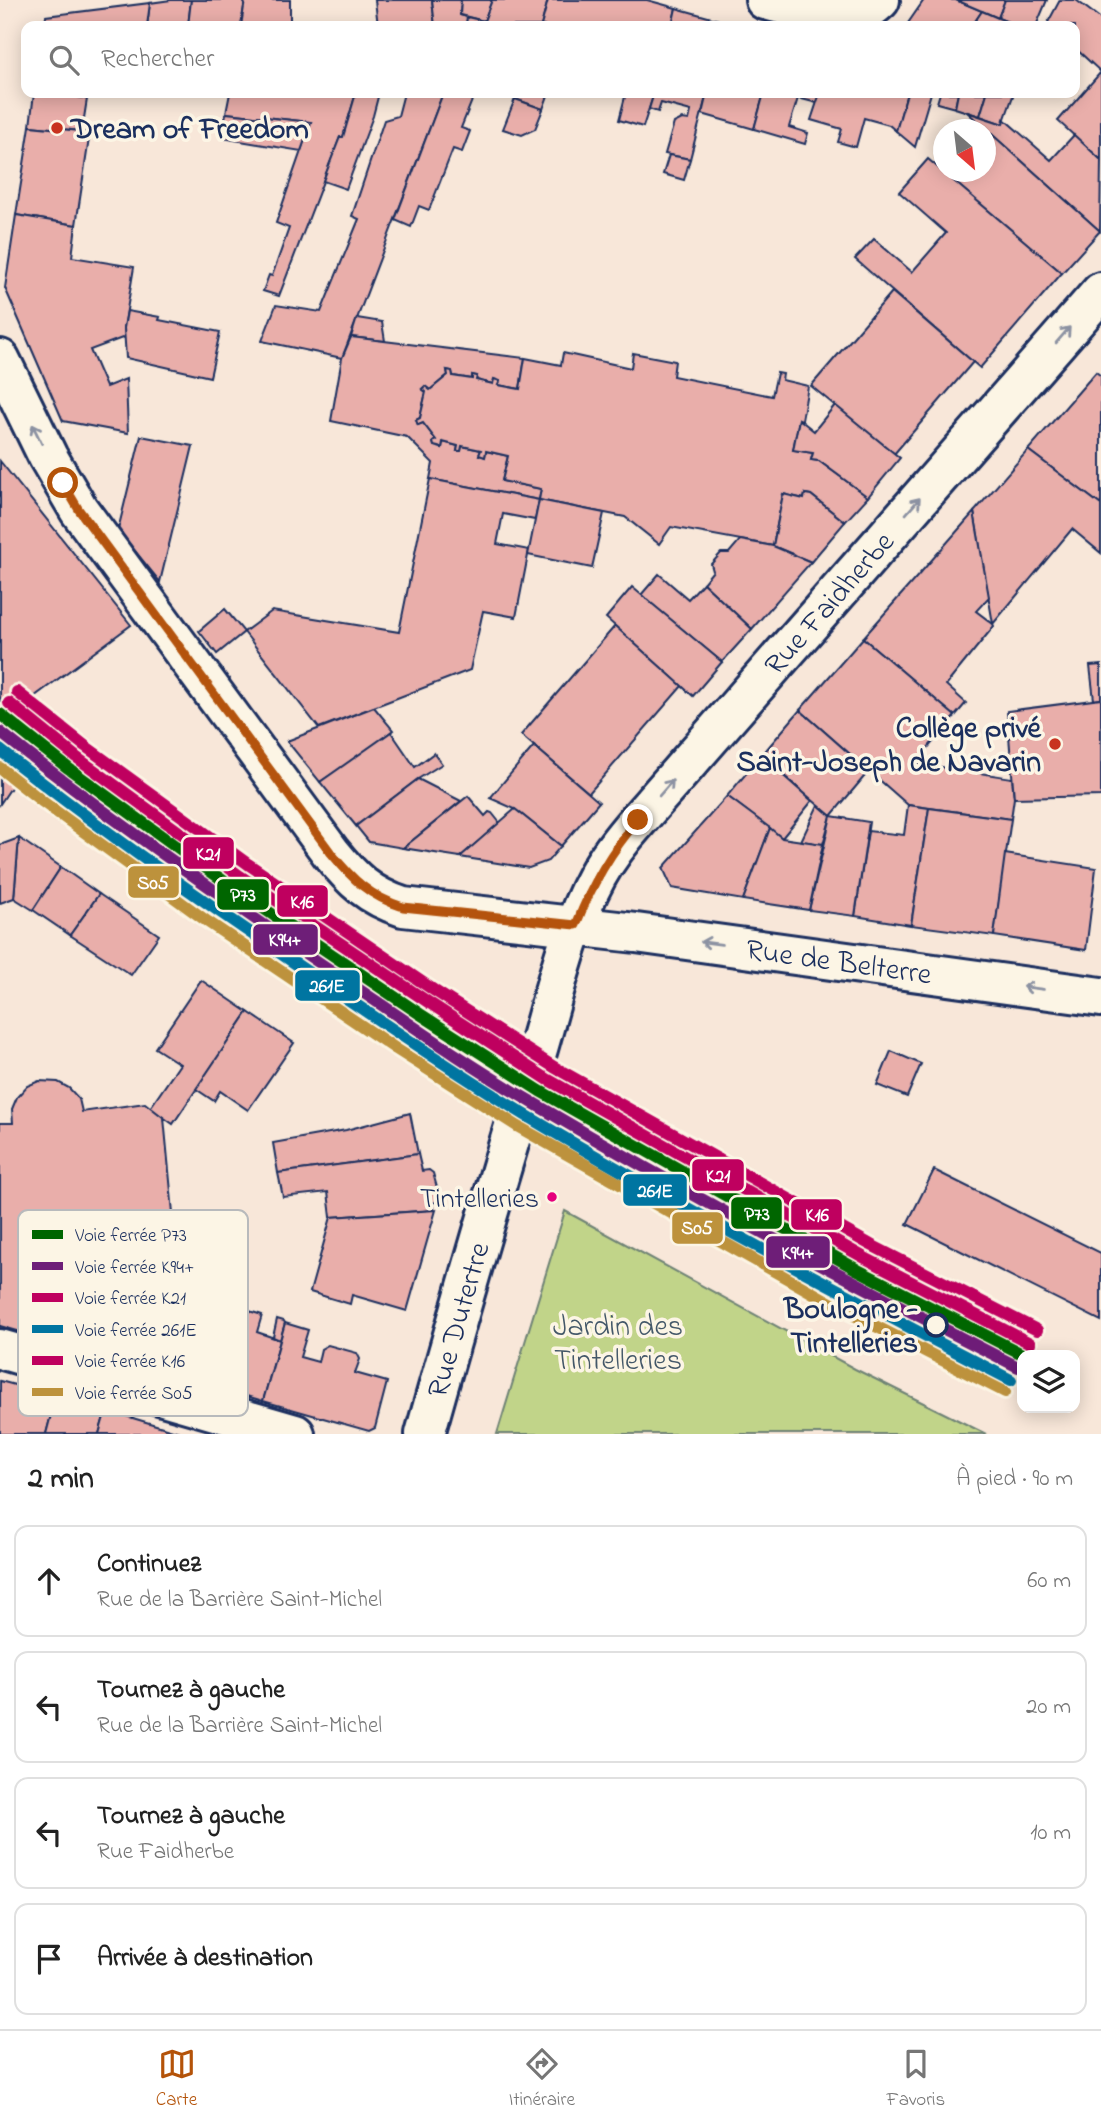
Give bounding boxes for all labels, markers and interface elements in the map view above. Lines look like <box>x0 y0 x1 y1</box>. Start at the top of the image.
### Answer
search box <box>21 21 1080 98</box>
icon: search <box>45 41 83 79</box>
text: Rechercher <box>101 41 214 79</box>
place label: Dream of Freedom <box>69 109 309 153</box>
north arrow <box>933 119 996 182</box>
marker: Dream of Freedom <box>49 120 65 136</box>
one-way arrow <box>1055 326 1071 344</box>
one-way arrow <box>30 424 43 445</box>
route start <box>47 467 78 498</box>
one-way arrow <box>905 497 921 515</box>
street label: Rue Faidherbe <box>755 523 907 686</box>
place label: Collège privé Saint-Joseph de Navarin <box>736 708 1043 786</box>
marker: Collège privé Saint-Joseph de Navarin <box>1047 736 1063 752</box>
one-way arrow <box>658 779 674 797</box>
route end <box>622 804 653 835</box>
line badge: K21 <box>182 836 235 870</box>
text: K21 <box>196 842 220 869</box>
line badge: S05 <box>127 865 180 899</box>
text: S05 <box>137 871 169 898</box>
line badge: P73 <box>216 878 270 911</box>
text: P73 <box>230 883 256 910</box>
line badge: K16 <box>276 884 329 918</box>
text: K16 <box>290 890 314 917</box>
line badge: K94+ <box>252 923 319 956</box>
text: K94+ <box>269 928 301 955</box>
street label: Rue de Belterre <box>743 929 935 999</box>
one-way arrow <box>700 937 723 950</box>
line badge: 261E <box>294 969 361 1002</box>
text: 261E <box>308 974 345 1001</box>
one-way arrow <box>1023 981 1045 994</box>
line badge: K21 <box>691 1158 745 1192</box>
text: K21 <box>706 1164 730 1191</box>
line badge: 261E <box>622 1173 688 1207</box>
text: 261E <box>636 1179 673 1206</box>
place label: Tintelleries <box>420 1180 539 1221</box>
marker: Tintelleries <box>545 1190 559 1204</box>
line badge: P73 <box>730 1196 783 1230</box>
line badge: K16 <box>790 1198 843 1231</box>
text: P73 <box>744 1202 770 1229</box>
text: K16 <box>805 1203 829 1230</box>
legend <box>18 1210 248 1416</box>
line badge: S05 <box>671 1211 724 1245</box>
text: S05 <box>681 1216 713 1243</box>
text: Voie ferrée P73 <box>74 1223 187 1250</box>
line badge: K94+ <box>765 1235 831 1269</box>
street label: Rue Dutertre <box>417 1237 504 1403</box>
text: K94+ <box>782 1241 814 1268</box>
text: Voie ferrée K94+ <box>74 1255 194 1282</box>
text: Voie ferrée K21 <box>74 1286 186 1313</box>
place label: Boulogne - Tintelleries <box>782 1289 918 1367</box>
park label: Jardin des Tintelleries <box>553 1306 683 1384</box>
marker: Boulogne - Tintelleries <box>924 1313 948 1337</box>
text: Voie ferrée 261E <box>74 1318 197 1345</box>
text: Voie ferrée K16 <box>74 1349 185 1376</box>
map controls <box>1017 1350 1080 1413</box>
button: layers <box>1017 1350 1080 1413</box>
text: Voie ferrée S05 <box>74 1381 193 1408</box>
text: 2 min <box>28 1458 94 1502</box>
text: À pied · 90 m <box>956 1463 1073 1496</box>
text: Continuez <box>97 1546 201 1584</box>
icon: ahead <box>30 1562 68 1600</box>
text: 60 m <box>1027 1565 1071 1598</box>
text: Rue de la Barrière Saint-Michel <box>97 1584 382 1617</box>
text: Tournez à gauche <box>97 1672 285 1710</box>
icon: left <box>30 1688 68 1726</box>
text: 20 m <box>1026 1691 1071 1724</box>
text: Rue de la Barrière Saint-Michel <box>97 1710 382 1743</box>
text: Tournez à gauche <box>97 1798 285 1836</box>
icon: left <box>30 1814 68 1852</box>
text: 10 m <box>1030 1817 1071 1850</box>
text: Rue Faidherbe <box>97 1836 234 1869</box>
icon: arrive <box>30 1940 68 1978</box>
text: Arrivée à destination <box>97 1940 313 1978</box>
tab: Carte <box>156 2045 197 2114</box>
tab: Itinéraire <box>509 2045 575 2114</box>
tab: Favoris <box>886 2045 945 2114</box>

